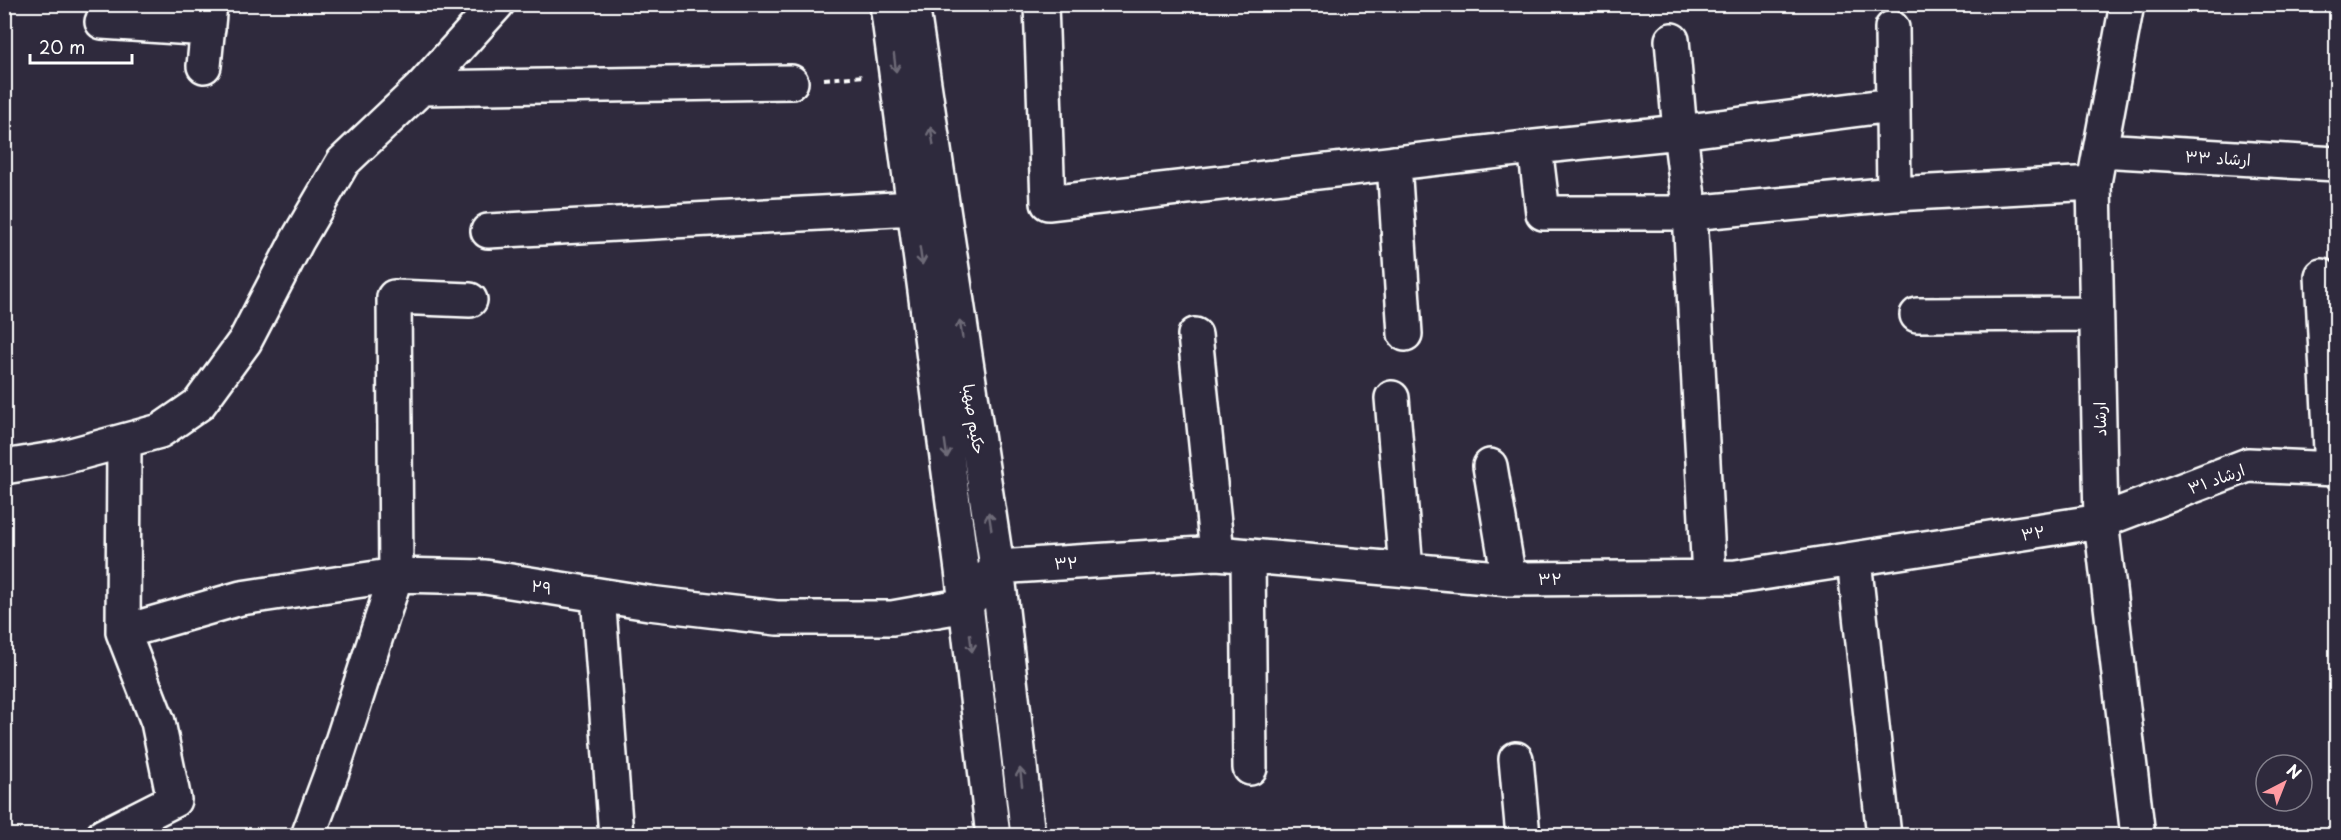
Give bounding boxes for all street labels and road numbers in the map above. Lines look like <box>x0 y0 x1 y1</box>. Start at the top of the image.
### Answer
street label: ارشاد ۳۳ <box>2184 143 2252 171</box>
street label: حکیم صهبا <box>956 382 992 456</box>
street label: ارشاد <box>2087 402 2111 436</box>
street label: ارشاد ۳۱ <box>2184 457 2248 499</box>
street label: ۳۲ <box>2019 518 2047 546</box>
street label: ۳۲ <box>1053 549 1079 575</box>
street label: ۳۲ <box>1538 566 1562 590</box>
street label: ۲۹ <box>530 573 554 599</box>

